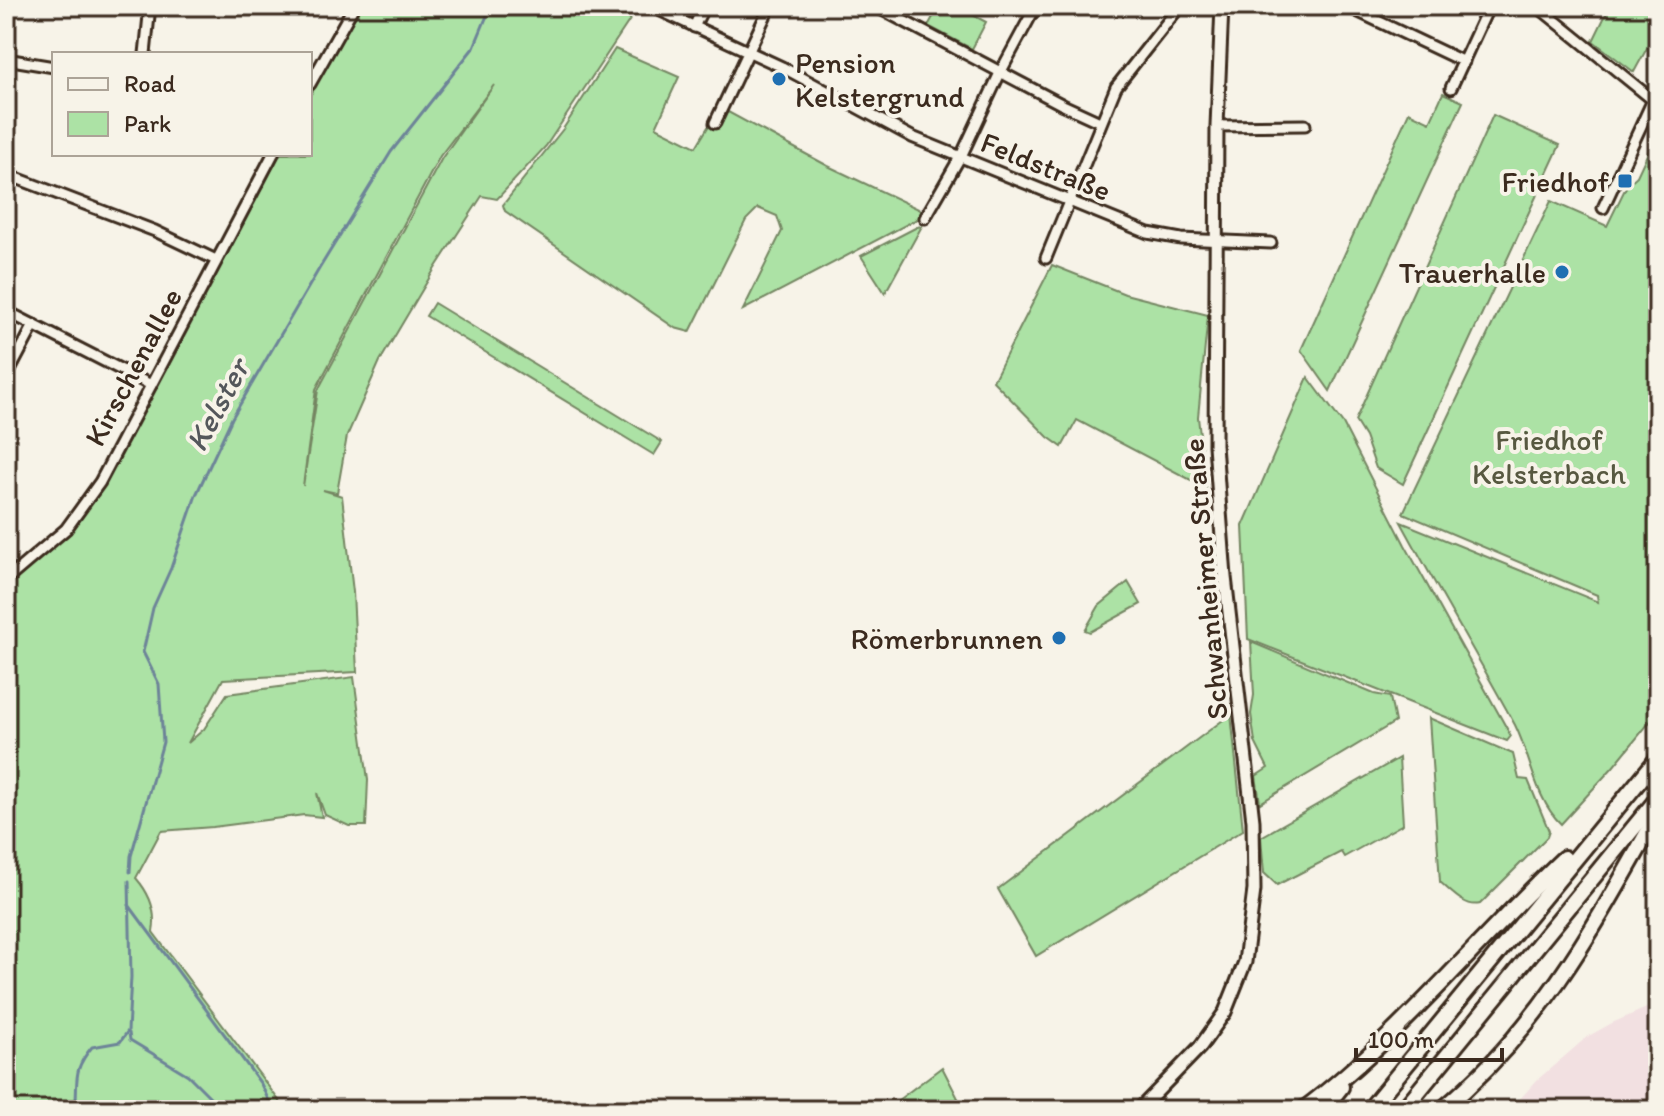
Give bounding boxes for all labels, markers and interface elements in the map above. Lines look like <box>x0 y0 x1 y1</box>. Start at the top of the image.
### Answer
place label: Pension Kelstergrund <box>795 44 964 115</box>
legend <box>52 52 312 156</box>
text: Road <box>124 69 176 98</box>
marker: Pension Kelstergrund <box>770 70 788 88</box>
text: Park <box>124 109 171 138</box>
street label: Feldstraße <box>976 123 1116 209</box>
place label: Friedhof <box>1501 163 1610 200</box>
marker: Friedhof <box>1616 172 1634 190</box>
place label: Trauerhalle <box>1399 254 1546 291</box>
marker: Trauerhalle <box>1553 263 1571 281</box>
street label: Kirschenallee <box>76 282 190 452</box>
water label: Kelster <box>177 350 259 458</box>
park label: Friedhof Kelsterbach <box>1472 421 1626 492</box>
street label: Schwanheimer Straße <box>1174 437 1236 721</box>
place label: Römerbrunnen <box>850 620 1043 657</box>
marker: Römerbrunnen <box>1050 629 1068 647</box>
scale bar <box>1356 1012 1502 1062</box>
text: 100 m <box>1368 1025 1434 1054</box>

